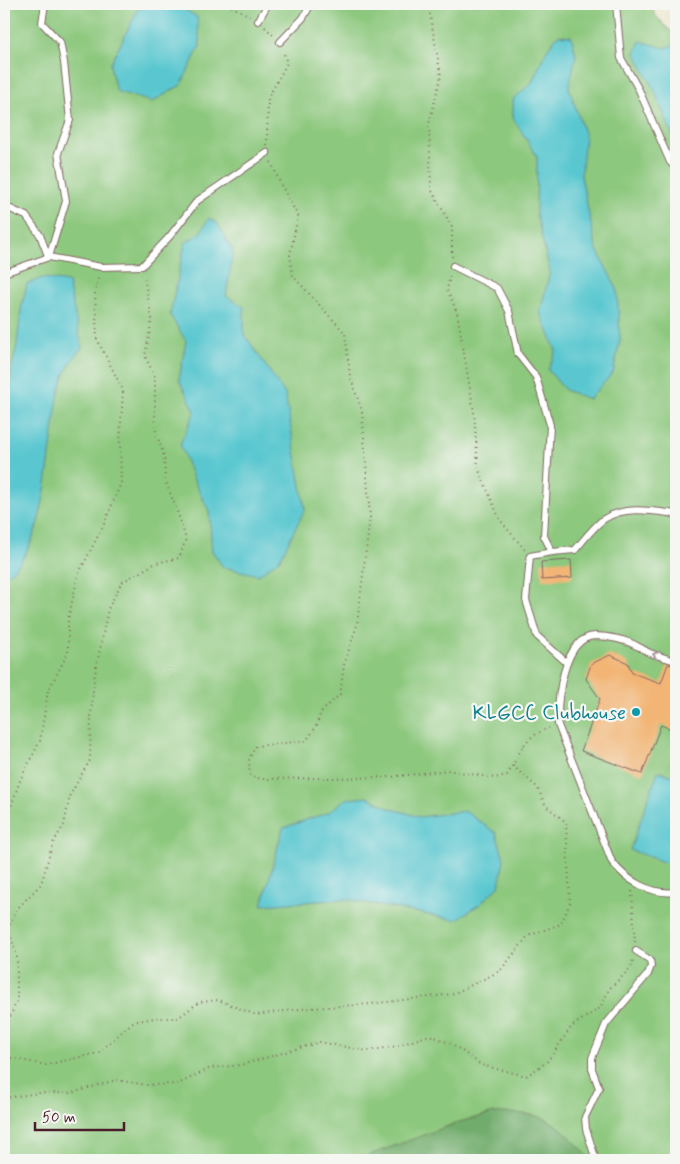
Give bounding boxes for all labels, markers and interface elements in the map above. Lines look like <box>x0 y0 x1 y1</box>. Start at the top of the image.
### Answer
one-way arrow <box>652 651 661 661</box>
place label: KLGCC Clubhouse <box>472 700 626 727</box>
marker: KLGCC Clubhouse <box>630 706 642 718</box>
scale bar <box>35 1099 124 1131</box>
text: 50 m <box>42 1108 76 1128</box>

